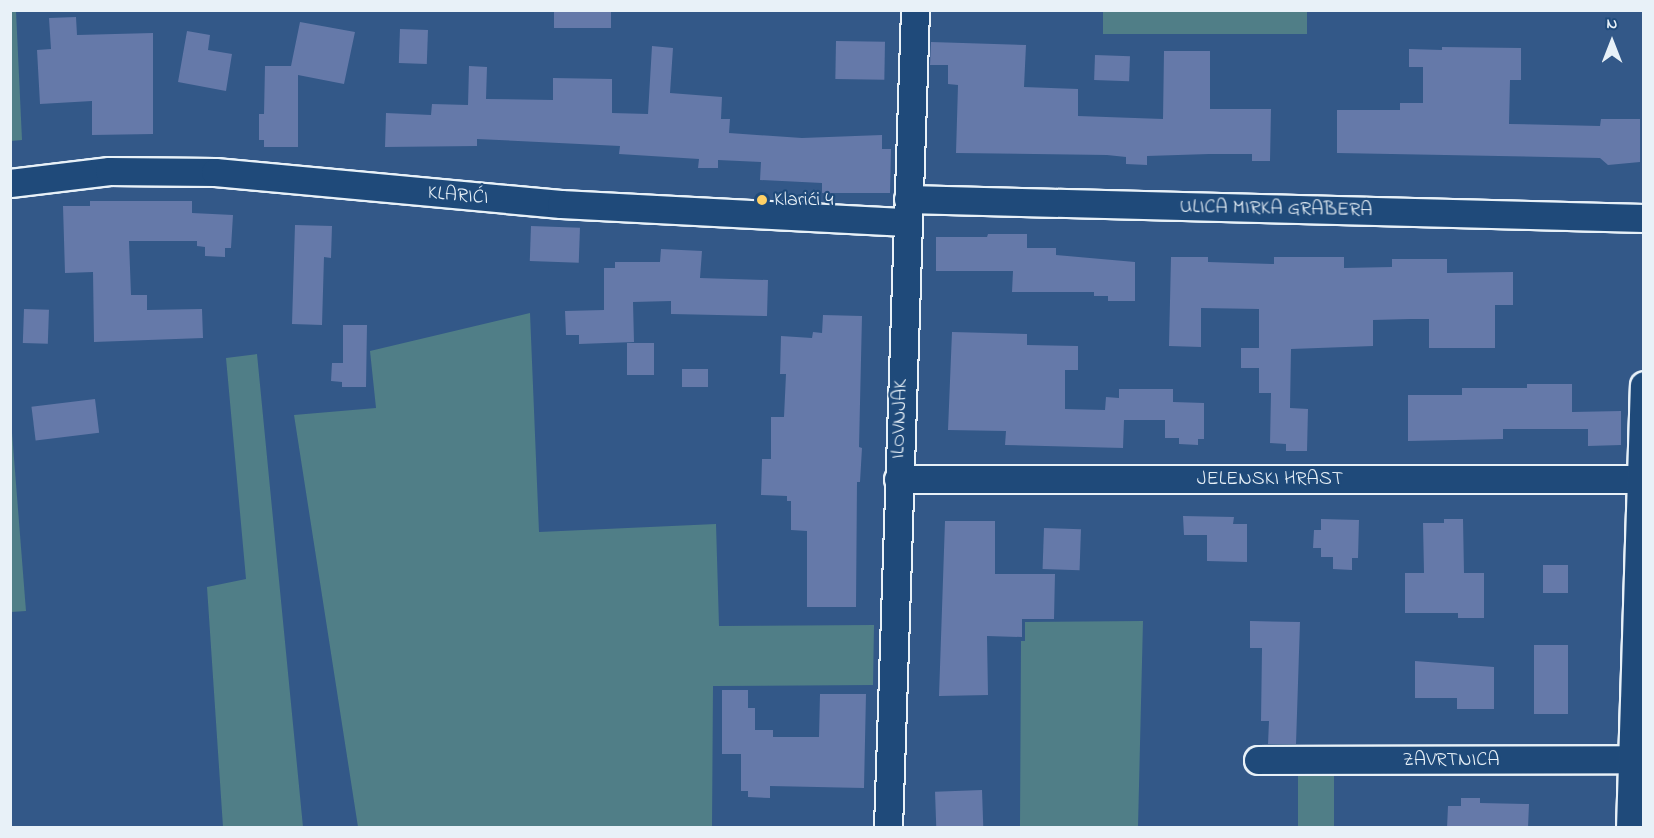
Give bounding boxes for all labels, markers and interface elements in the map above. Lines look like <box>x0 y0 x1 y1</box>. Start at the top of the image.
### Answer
north arrow <box>1582 12 1642 72</box>
text: N <box>1607 12 1617 36</box>
street label: KLARIĆI <box>427 181 489 211</box>
place label: Klarići 4 <box>774 188 833 212</box>
marker: Klarići 4 <box>755 193 769 207</box>
street label: ULICA MIRKA GRABERA <box>1179 195 1373 223</box>
street label: ILOVNJAK <box>887 379 913 459</box>
street label: JELENSKI HRAST <box>1197 467 1343 491</box>
street label: ZAVRTNICA <box>1402 748 1500 772</box>

